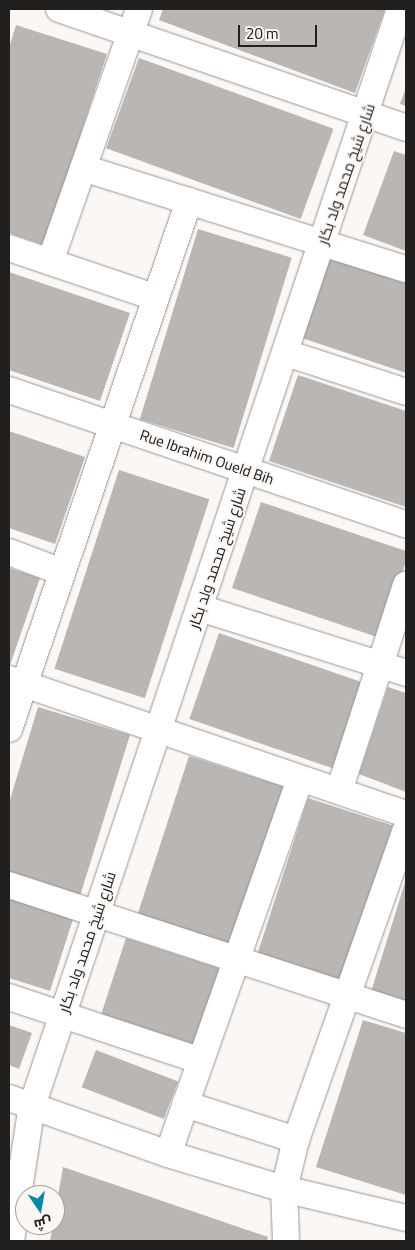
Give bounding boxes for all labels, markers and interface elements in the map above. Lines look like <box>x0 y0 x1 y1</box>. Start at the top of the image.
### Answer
scale bar <box>240 15 319 47</box>
text: 20 m <box>246 19 279 48</box>
street label: شارع شيخ محمد ولد بكار <box>313 101 379 247</box>
street label: Rue Ibrahim Oueld Bih <box>138 426 276 488</box>
street label: شارع شيخ محمد ولد بكار <box>184 485 250 631</box>
street label: شارع شيخ محمد ولد بكار <box>54 869 120 1015</box>
north arrow <box>15 1185 65 1235</box>
text: ش <box>31 1209 54 1238</box>

